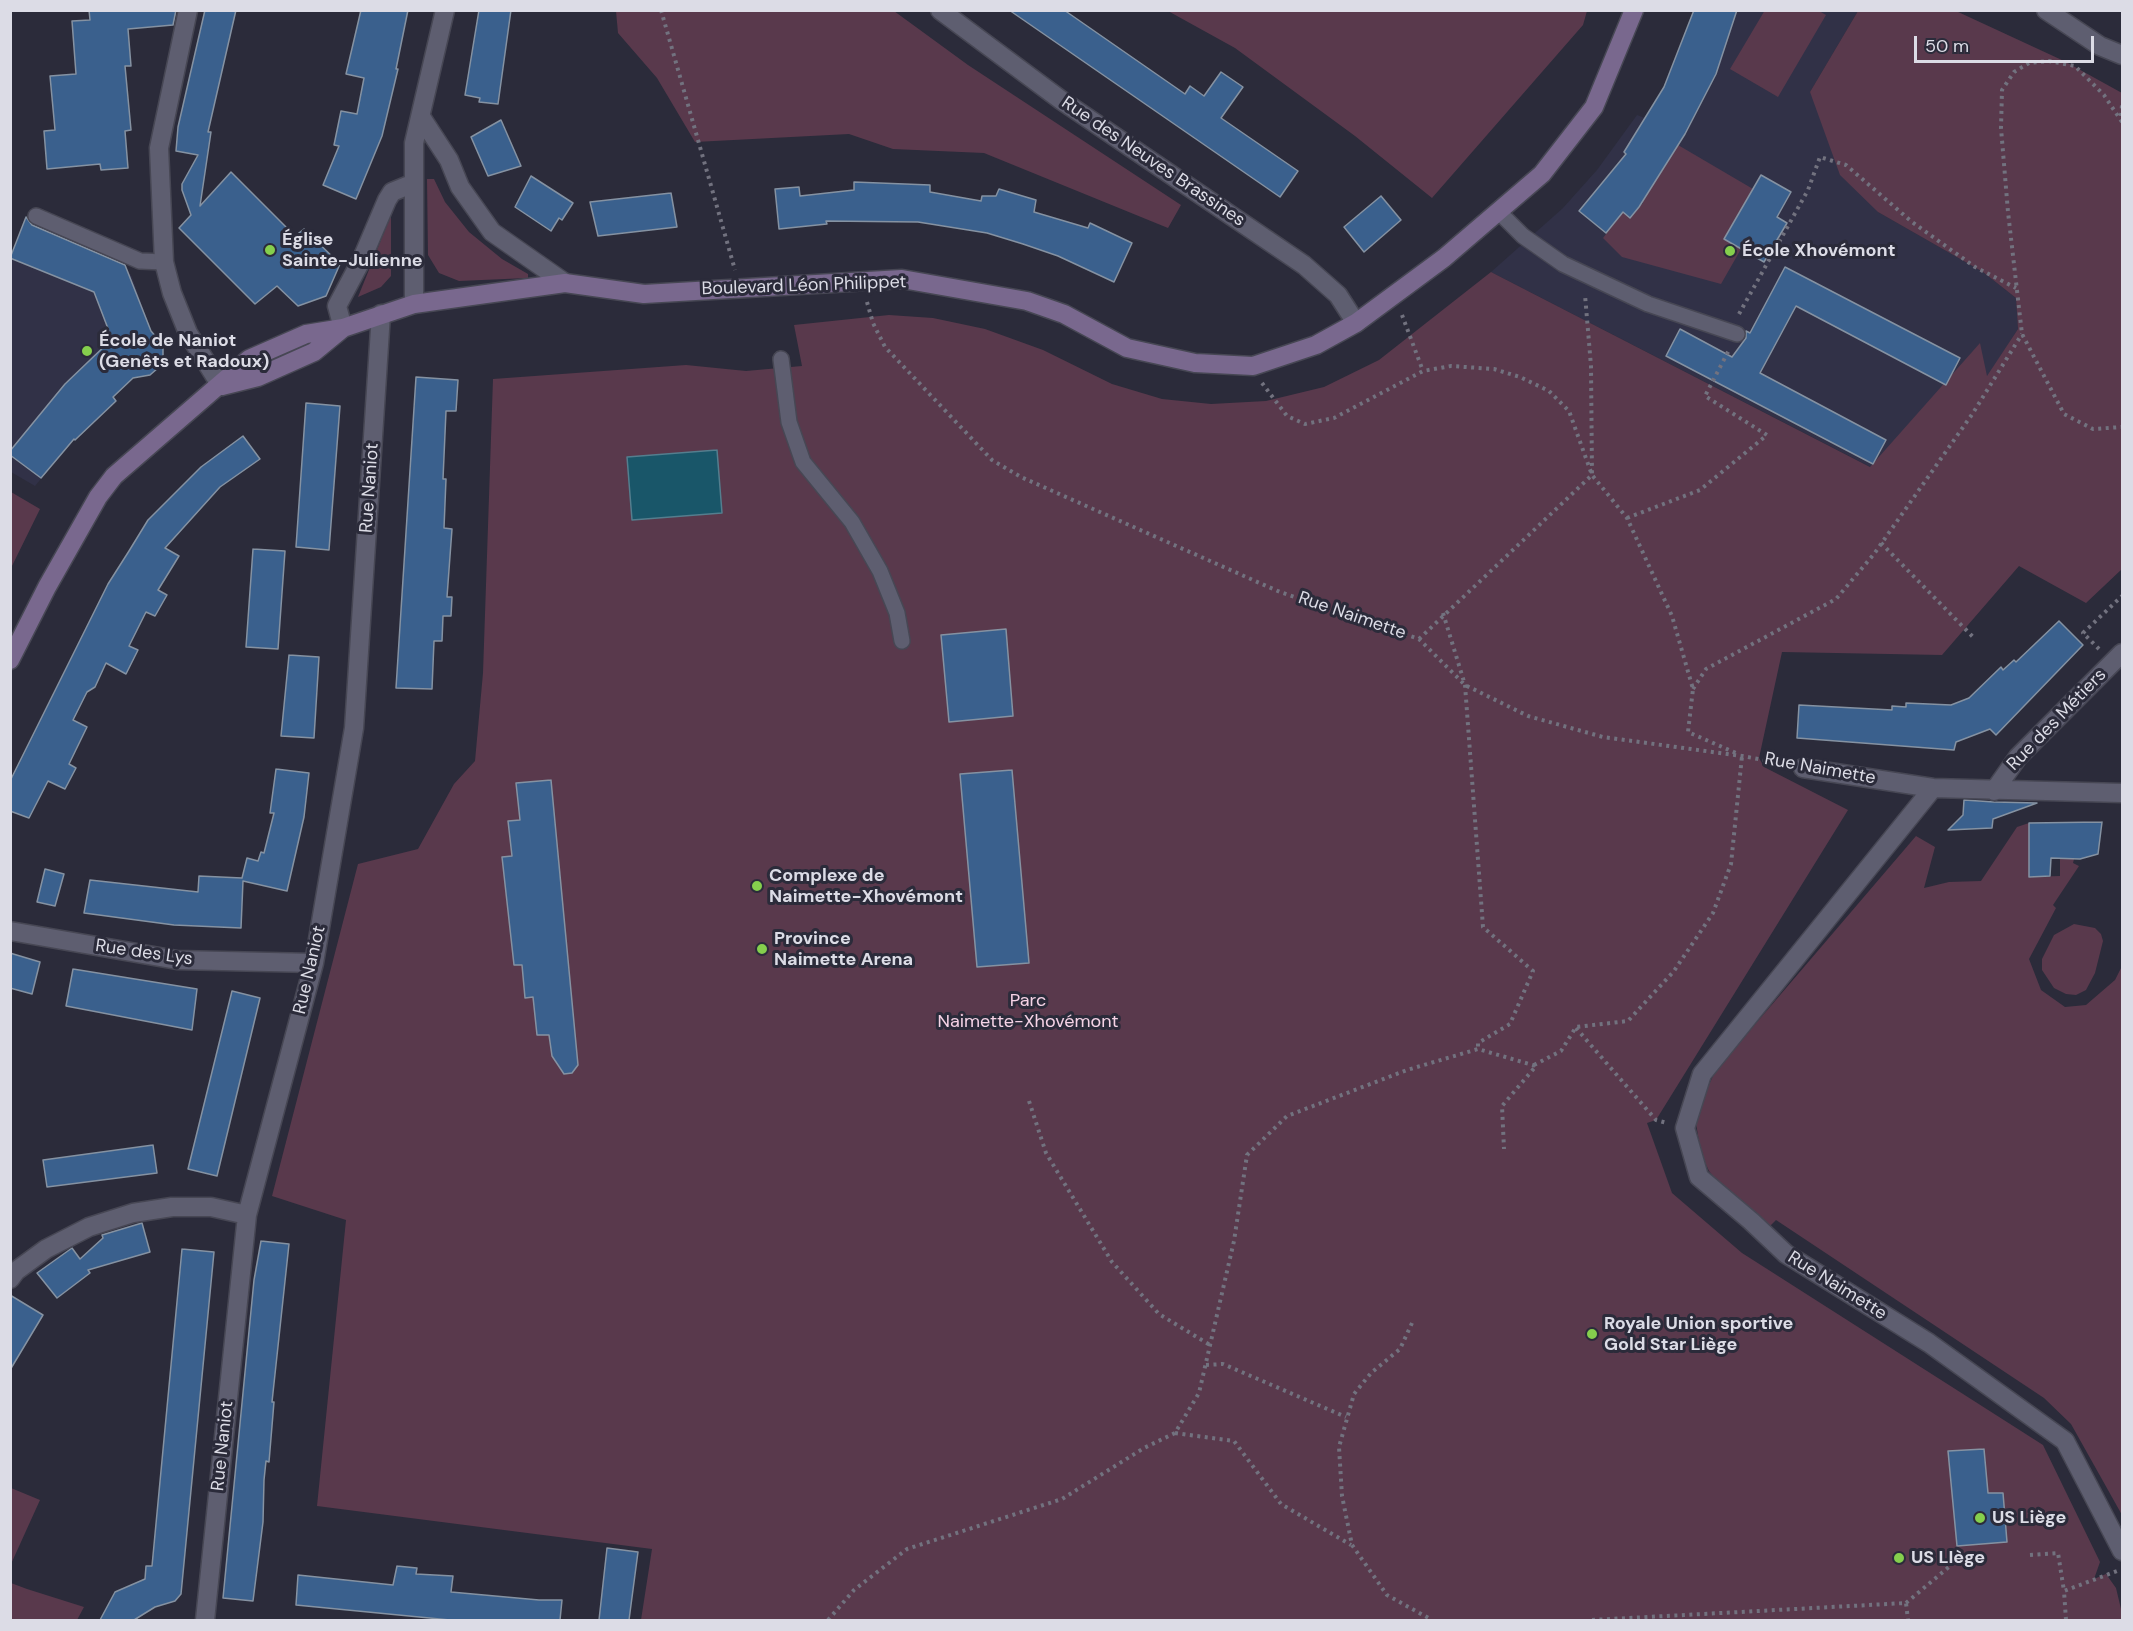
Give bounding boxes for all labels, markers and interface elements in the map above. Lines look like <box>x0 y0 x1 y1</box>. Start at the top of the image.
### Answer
scale bar <box>1917 24 2097 62</box>
text: 50 m <box>1925 34 1969 58</box>
street label: Rue des Neuves Brassines <box>1057 92 1249 232</box>
place label: Église Sainte-Julienne <box>282 229 423 272</box>
place label: École Xhovémont <box>1742 240 1895 262</box>
marker: Église Sainte-Julienne <box>263 243 277 257</box>
marker: École Xhovémont <box>1723 244 1737 258</box>
street label: Boulevard Léon Philippet <box>701 272 907 300</box>
place label: École de Naniot (Genêts et Radoux) <box>99 330 269 372</box>
marker: École de Naniot (Genêts et Radoux) <box>80 344 94 358</box>
street label: Rue Naniot <box>356 442 384 534</box>
street label: Rue Naimette <box>1295 587 1409 645</box>
street label: Rue des Métiers <box>2003 664 2111 776</box>
street label: Rue Naimette <box>1763 749 1877 789</box>
place label: Complexe de Naimette-Xhovémont <box>769 865 963 908</box>
marker: Complexe de Naimette-Xhovémont <box>750 879 764 893</box>
street label: Rue Naniot <box>289 924 331 1016</box>
place label: Province Naimette Arena <box>774 928 913 970</box>
street label: Rue des Lys <box>94 935 194 971</box>
marker: Province Naimette Arena <box>755 942 769 956</box>
park label: Parc Naimette-Xhovémont <box>937 990 1119 1032</box>
street label: Rue Naimette <box>1784 1247 1890 1325</box>
place label: Royale Union sportive Gold Star Liège <box>1604 1313 1793 1356</box>
marker: Royale Union sportive Gold Star Liège <box>1585 1327 1599 1341</box>
street label: Rue Naniot <box>208 1400 238 1492</box>
place label: US Liège <box>1992 1507 2066 1529</box>
marker: US Liège <box>1973 1511 1987 1525</box>
place label: US LIège <box>1911 1547 1985 1569</box>
marker: US LIège <box>1892 1551 1906 1565</box>

